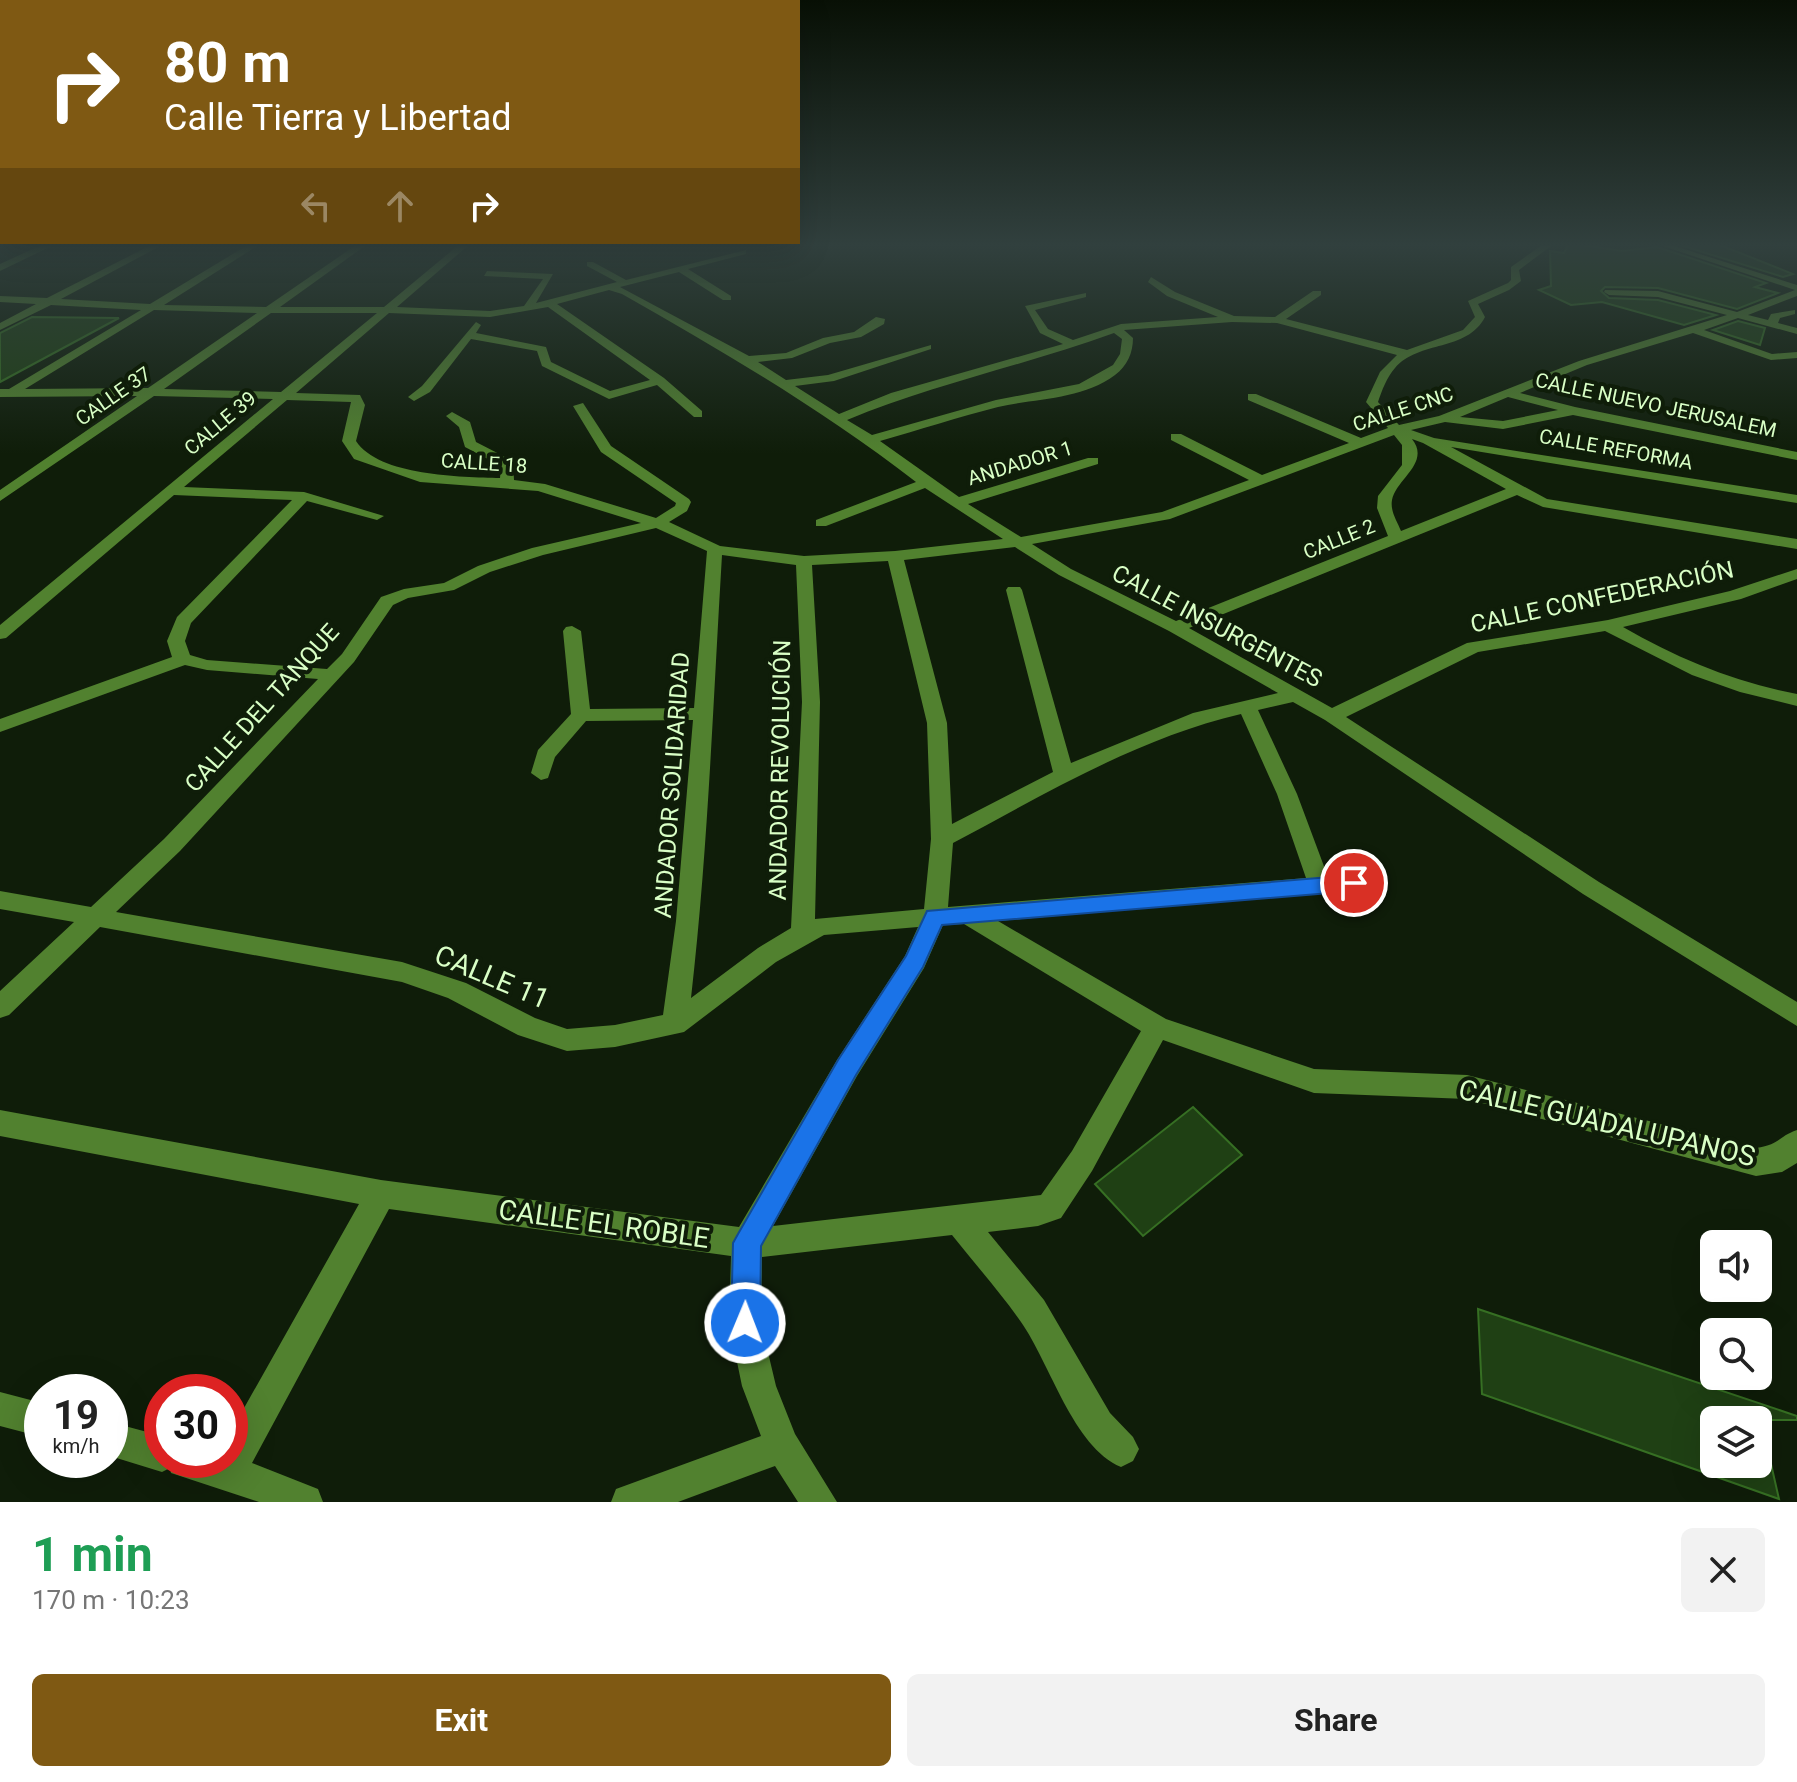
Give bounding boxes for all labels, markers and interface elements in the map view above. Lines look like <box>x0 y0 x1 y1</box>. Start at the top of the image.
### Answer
text: 80 m <box>164 30 291 96</box>
icon: right <box>32 32 136 136</box>
text: Calle Tierra y Libertad <box>164 97 512 139</box>
icon: left <box>294 184 338 228</box>
icon: ahead <box>378 184 422 228</box>
icon: right <box>462 184 506 228</box>
street label: CALLE 37 <box>71 361 155 431</box>
street label: CALLE NUEVO JERUSALEM <box>1533 368 1779 442</box>
street label: CALLE CNC <box>1350 381 1456 437</box>
street label: CALLE 39 <box>179 386 261 460</box>
street label: CALLE REFORMA <box>1537 424 1695 474</box>
street label: ANDADOR 1 <box>965 436 1075 490</box>
street label: CALLE 18 <box>440 448 528 478</box>
street label: CALLE 2 <box>1300 514 1378 564</box>
street label: CALLE CONFEDERACIÓN <box>1468 555 1736 639</box>
street label: CALLE INSURGENTES <box>1107 559 1327 693</box>
street label: CALLE DEL TANQUE <box>179 618 345 798</box>
street label: ANDADOR REVOLUCIÓN <box>764 639 796 901</box>
street label: ANDADOR SOLIDARIDAD <box>649 651 695 919</box>
pin <box>1320 849 1388 917</box>
icon: arrive <box>1332 861 1376 905</box>
street label: CALLE 11 <box>430 938 554 1016</box>
street label: CALLE GUADALUPANOS <box>1455 1073 1759 1173</box>
street label: CALLE EL ROBLE <box>497 1193 711 1255</box>
map controls <box>1700 1230 1772 1478</box>
button: sound <box>1700 1230 1772 1302</box>
position arrow <box>703 1281 787 1365</box>
button: search <box>1700 1318 1772 1390</box>
speed limit sign: 30 <box>144 1374 248 1478</box>
text: 19 <box>53 1392 99 1439</box>
button: layers <box>1700 1406 1772 1478</box>
text: km/h <box>53 1434 99 1458</box>
text: 1 min <box>32 1526 153 1583</box>
button: close <box>1681 1528 1765 1612</box>
text: 170 m · 10:23 <box>32 1585 190 1615</box>
button: Exit <box>32 1674 891 1766</box>
button: Share <box>907 1674 1765 1766</box>

